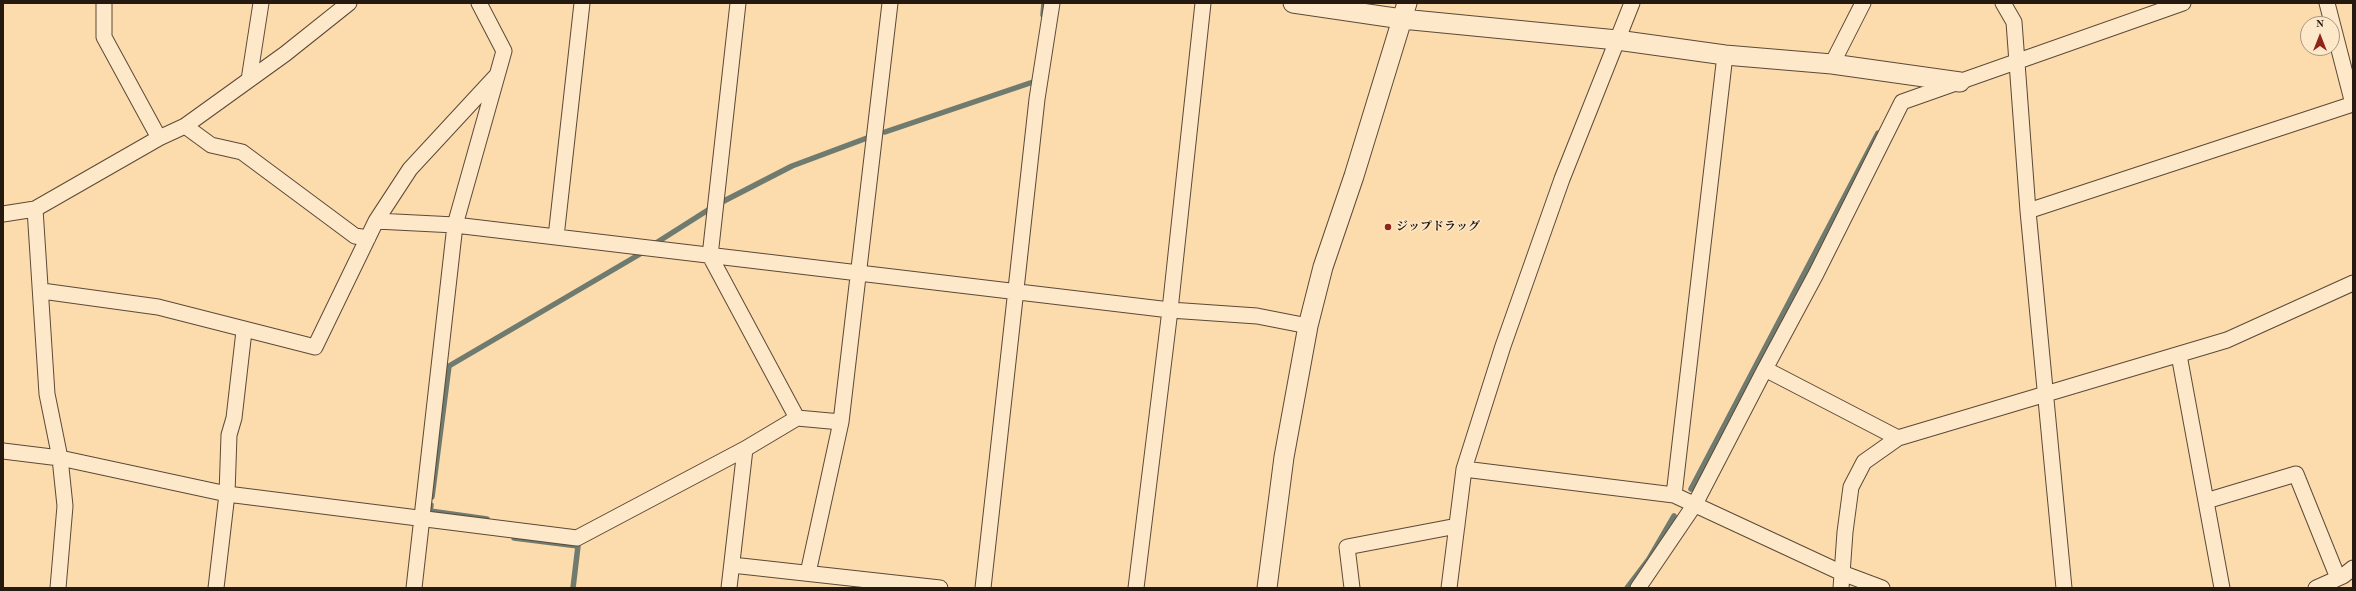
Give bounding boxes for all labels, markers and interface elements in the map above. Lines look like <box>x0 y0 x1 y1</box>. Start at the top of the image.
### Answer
north arrow <box>2300 16 2340 56</box>
text: N <box>2316 19 2324 30</box>
place label: ジップドラッグ <box>1396 220 1480 234</box>
marker: ジップドラッグ <box>1383 222 1393 232</box>

